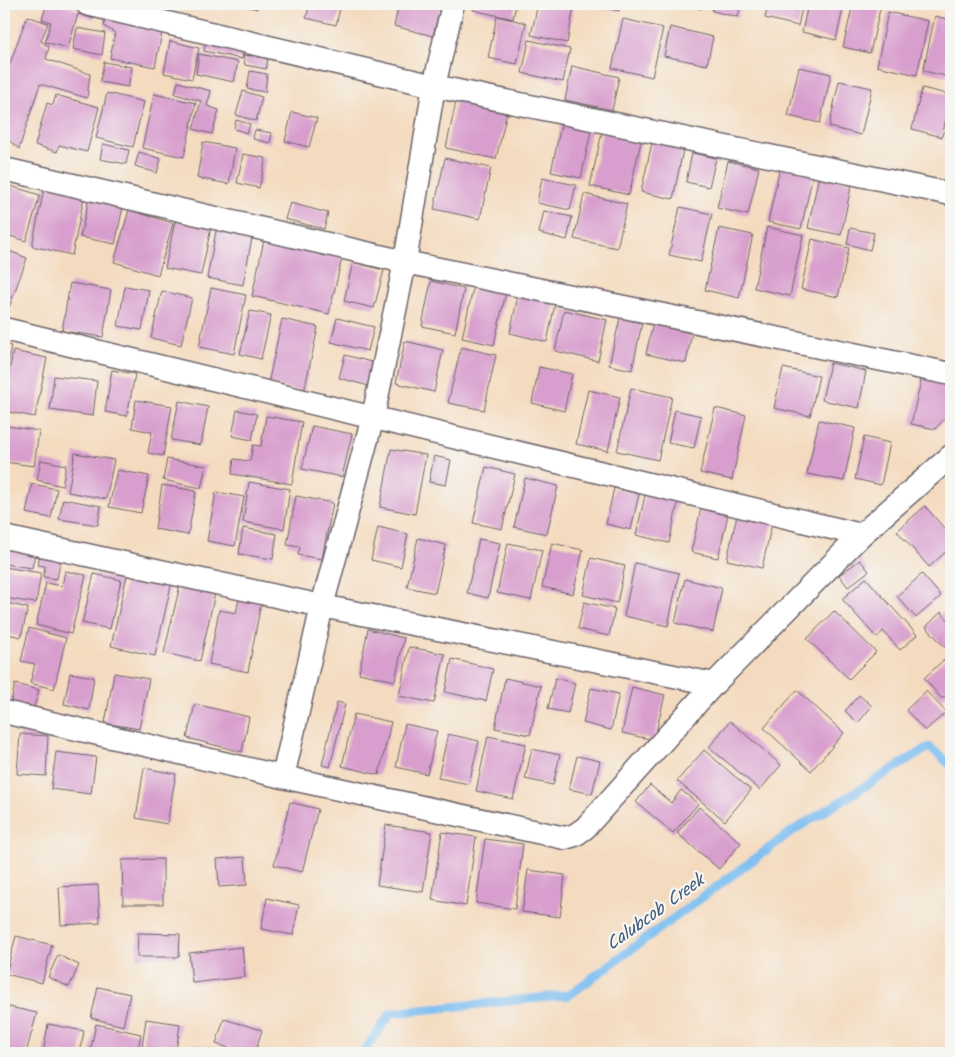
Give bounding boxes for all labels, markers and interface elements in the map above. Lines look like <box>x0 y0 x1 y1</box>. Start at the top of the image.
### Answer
water label: Calubcob Creek <box>600 866 713 959</box>

